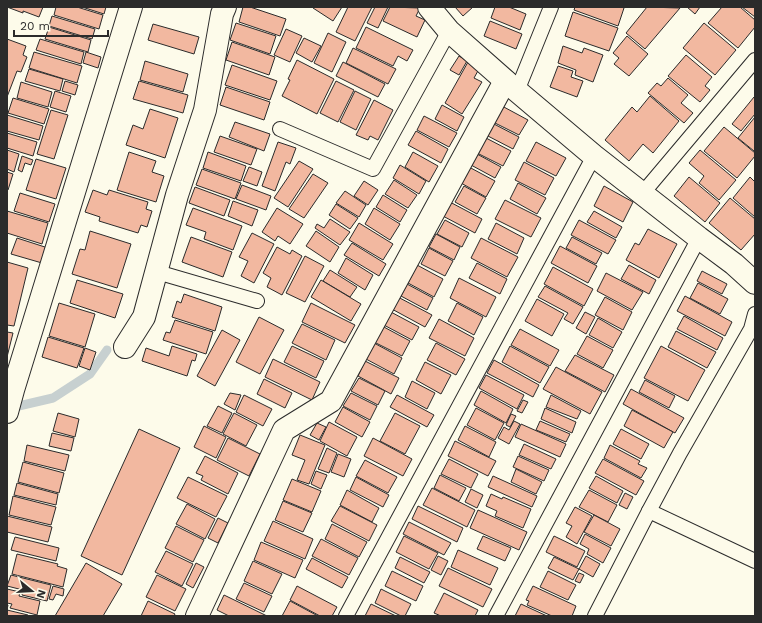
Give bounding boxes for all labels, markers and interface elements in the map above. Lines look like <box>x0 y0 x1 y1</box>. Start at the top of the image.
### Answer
scale bar <box>14 12 108 38</box>
text: 20 m <box>20 19 50 33</box>
north arrow <box>12 571 52 611</box>
text: N <box>34 588 48 600</box>

